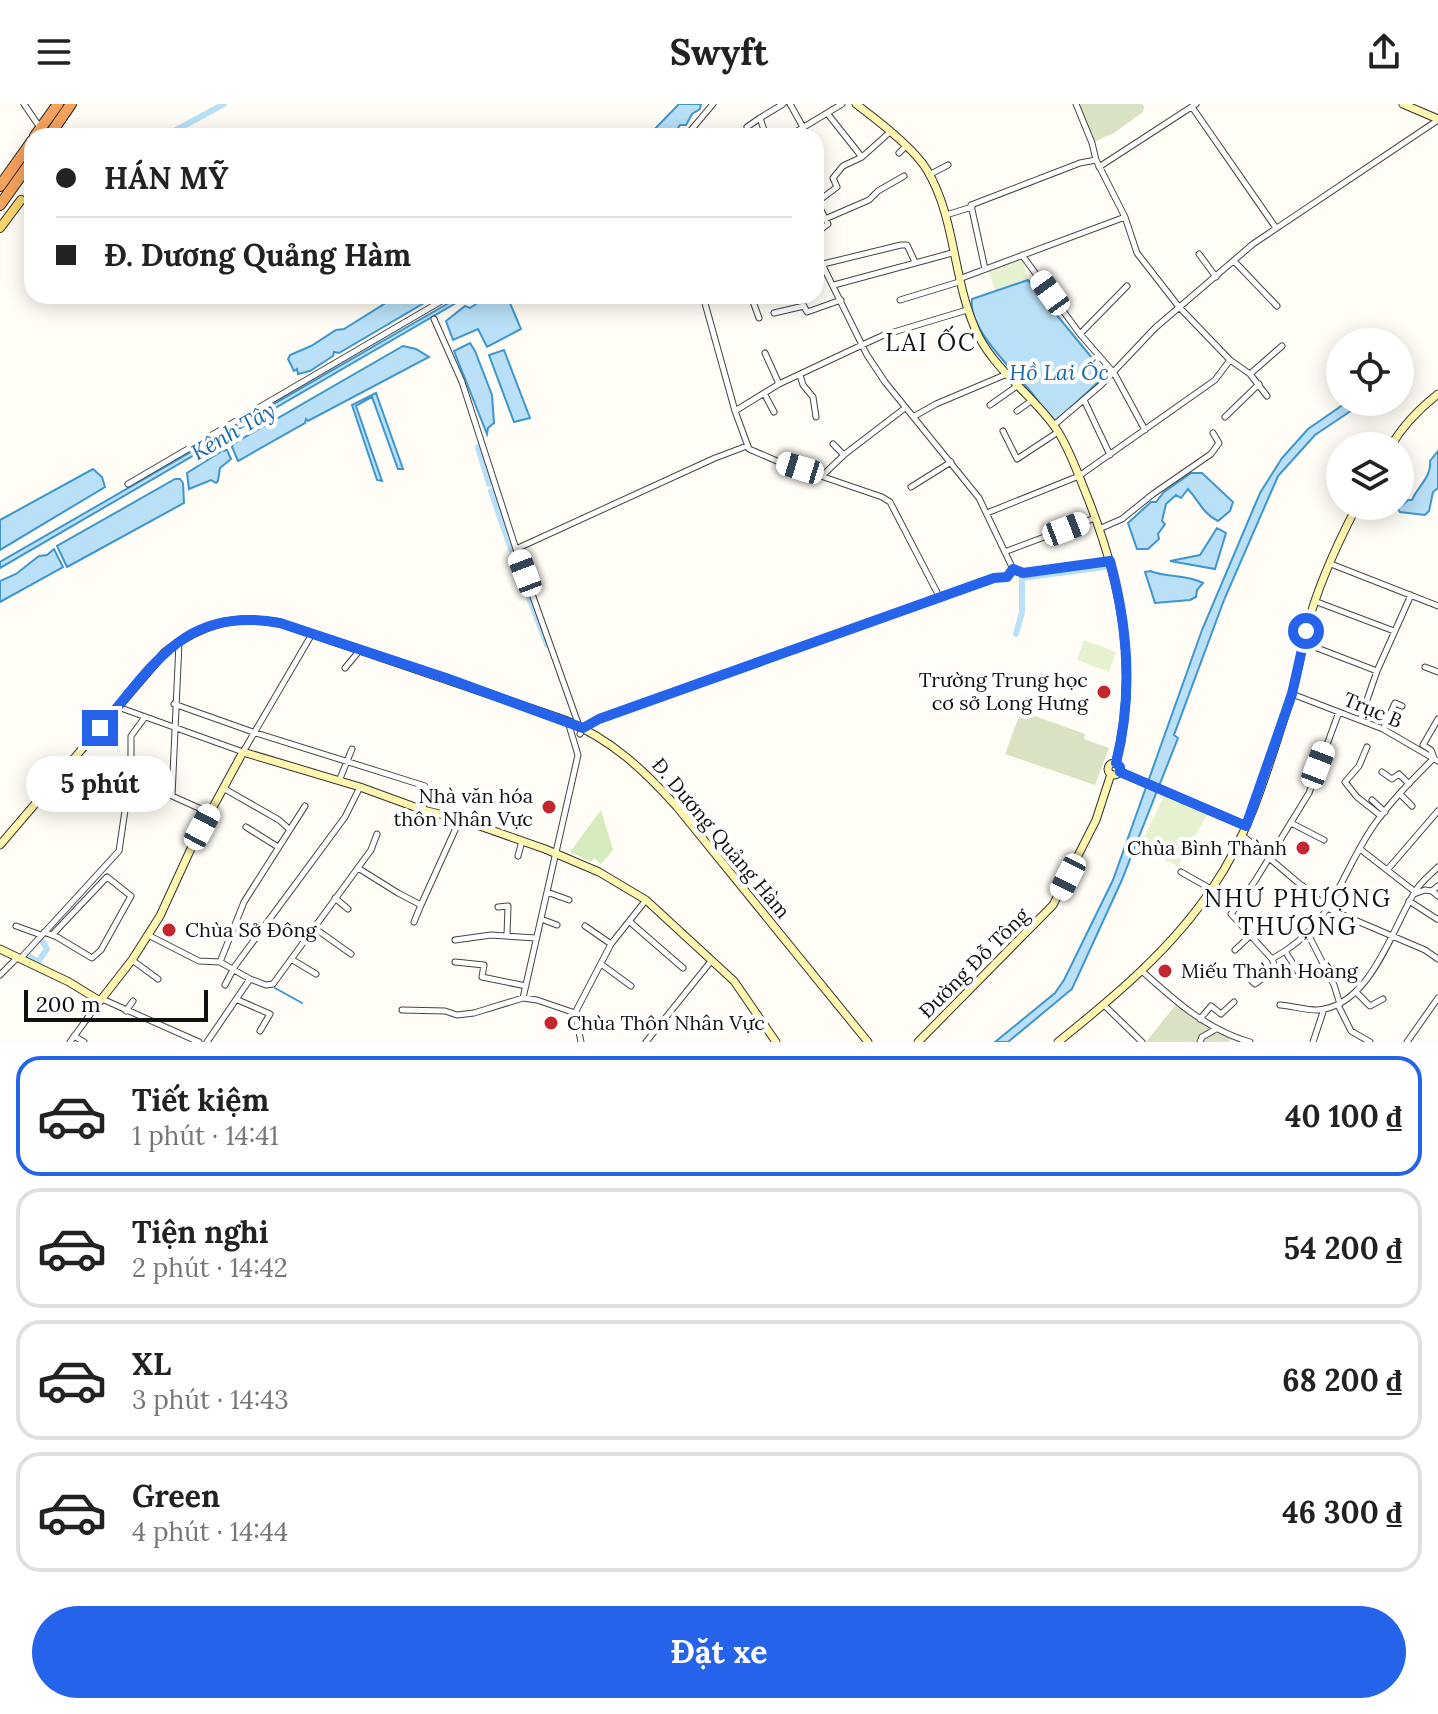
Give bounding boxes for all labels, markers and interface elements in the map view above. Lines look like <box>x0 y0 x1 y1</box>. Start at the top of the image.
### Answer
text: Swyft <box>670 29 768 75</box>
icon: menu <box>32 30 76 74</box>
icon: share <box>1362 30 1406 74</box>
text: HÁN MỸ <box>104 159 229 197</box>
text: Đ. Dương Quảng Hàm <box>104 236 411 274</box>
car <box>1026 267 1074 319</box>
district label: LAI ỐC <box>885 325 977 358</box>
map controls <box>1326 328 1414 520</box>
button: locate <box>1326 328 1414 416</box>
water label: Hồ Lai Ốc <box>1009 358 1109 386</box>
water label: Kênh Tây <box>186 396 280 466</box>
button: layers <box>1326 432 1414 520</box>
car <box>774 450 826 486</box>
car <box>1039 509 1093 549</box>
car <box>505 546 545 600</box>
route start <box>1288 613 1324 649</box>
place label: Trường Trung học cơ sở Long Hưng <box>919 667 1089 715</box>
marker: Trường Trung học cơ sở Long Hưng <box>1095 683 1113 701</box>
street label: Trục B <box>1340 686 1406 733</box>
route end <box>82 710 118 746</box>
car <box>1298 738 1338 792</box>
street label: Đ. Dương Quảng Hàm <box>647 752 796 923</box>
callout: 5 phút <box>26 756 174 812</box>
text: 5 phút <box>60 767 140 800</box>
place label: Nhà văn hóa thôn Nhân Vực <box>394 783 533 831</box>
marker: Nhà văn hóa thôn Nhân Vực <box>540 798 558 816</box>
car <box>180 800 224 854</box>
place label: Chùa Bình Thành <box>1127 835 1287 860</box>
marker: Chùa Bình Thành <box>1294 839 1312 857</box>
car <box>1046 850 1090 904</box>
district label: NHƯ PHƯỢNG THƯỢNG <box>1204 883 1392 942</box>
street label: Đường Đỗ Tông <box>913 902 1035 1023</box>
place label: Chùa Sở Đông <box>185 917 318 942</box>
marker: Chùa Sở Đông <box>160 921 178 939</box>
place label: Miếu Thành Hoàng <box>1181 958 1359 983</box>
marker: Miếu Thành Hoàng <box>1156 962 1174 980</box>
scale bar <box>24 986 208 1022</box>
text: 200 m <box>36 990 101 1018</box>
place label: Chùa Thôn Nhân Vực <box>567 1010 765 1035</box>
marker: Chùa Thôn Nhân Vực <box>542 1014 560 1032</box>
icon: car <box>36 1080 108 1152</box>
text: Tiết kiệm <box>132 1081 269 1119</box>
text: 40 100 ₫ <box>1285 1097 1402 1135</box>
text: 1 phút · 14:41 <box>132 1119 279 1152</box>
icon: car <box>36 1212 108 1284</box>
text: Tiện nghi <box>132 1213 268 1251</box>
text: 54 200 ₫ <box>1284 1229 1402 1267</box>
text: 2 phút · 14:42 <box>132 1251 288 1284</box>
icon: car <box>36 1344 108 1416</box>
text: XL <box>132 1345 171 1383</box>
text: 68 200 ₫ <box>1282 1361 1402 1399</box>
text: 3 phút · 14:43 <box>132 1383 289 1416</box>
icon: car <box>36 1476 108 1548</box>
text: Green <box>132 1477 220 1515</box>
text: 46 300 ₫ <box>1282 1493 1402 1531</box>
text: 4 phút · 14:44 <box>132 1515 288 1548</box>
button: Đặt xe <box>32 1606 1406 1698</box>

